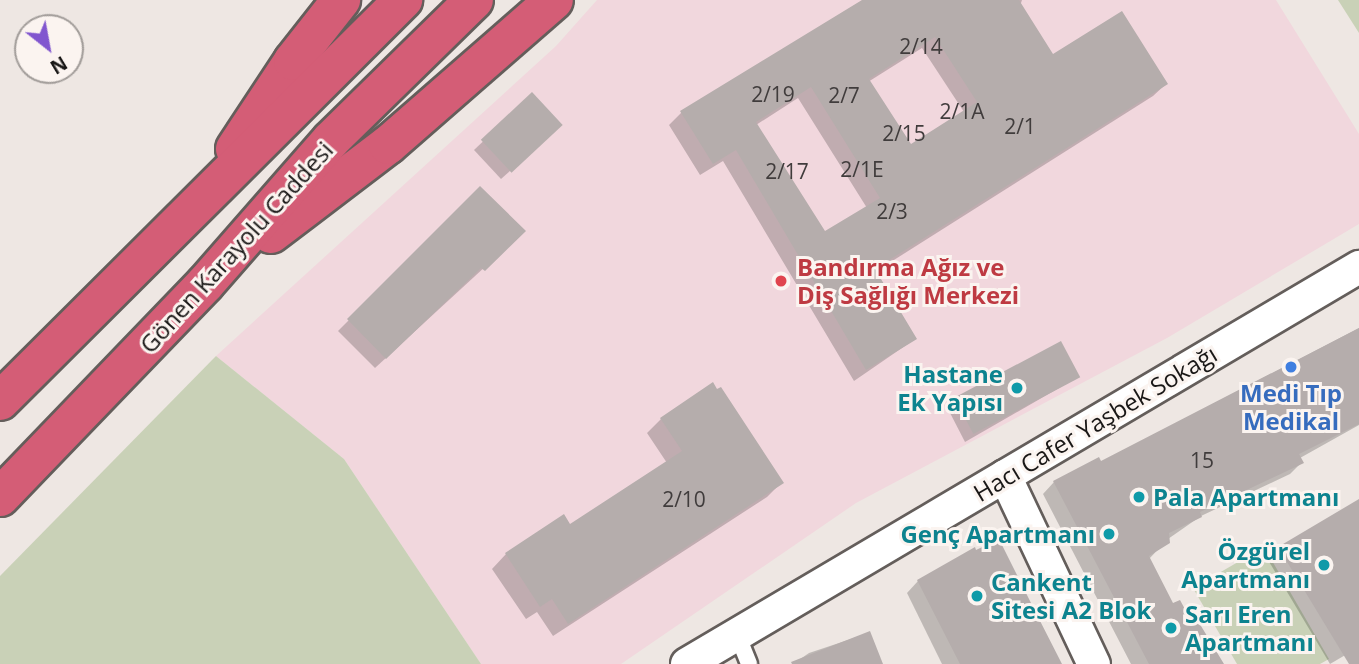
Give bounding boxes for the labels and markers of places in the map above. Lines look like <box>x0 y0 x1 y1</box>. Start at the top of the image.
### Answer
place label: Bandırma Ağız ve Diş Sağlığı Merkezi <box>797 253 1019 309</box>
marker: Bandırma Ağız ve Diş Sağlığı Merkezi <box>771 271 791 291</box>
marker: Medi Tıp Medikal <box>1283 359 1299 375</box>
place label: Hastane Ek Yapısı <box>897 360 1003 416</box>
place label: Medi Tıp Medikal <box>1240 379 1342 435</box>
marker: Hastane Ek Yapısı <box>1009 380 1025 396</box>
place label: Pala Apartmanı <box>1153 483 1339 511</box>
marker: Pala Apartmanı <box>1131 489 1147 505</box>
place label: Genç Apartmanı <box>900 520 1095 548</box>
marker: Genç Apartmanı <box>1101 526 1117 542</box>
place label: Özgürel Apartmanı <box>1181 537 1310 593</box>
marker: Özgürel Apartmanı <box>1316 557 1332 573</box>
place label: Cankent Sitesi A2 Blok <box>991 568 1151 624</box>
marker: Cankent Sitesi A2 Blok <box>969 588 985 604</box>
place label: Sarı Eren Apartmanı <box>1185 600 1314 656</box>
marker: Sarı Eren Apartmanı <box>1163 620 1179 636</box>

